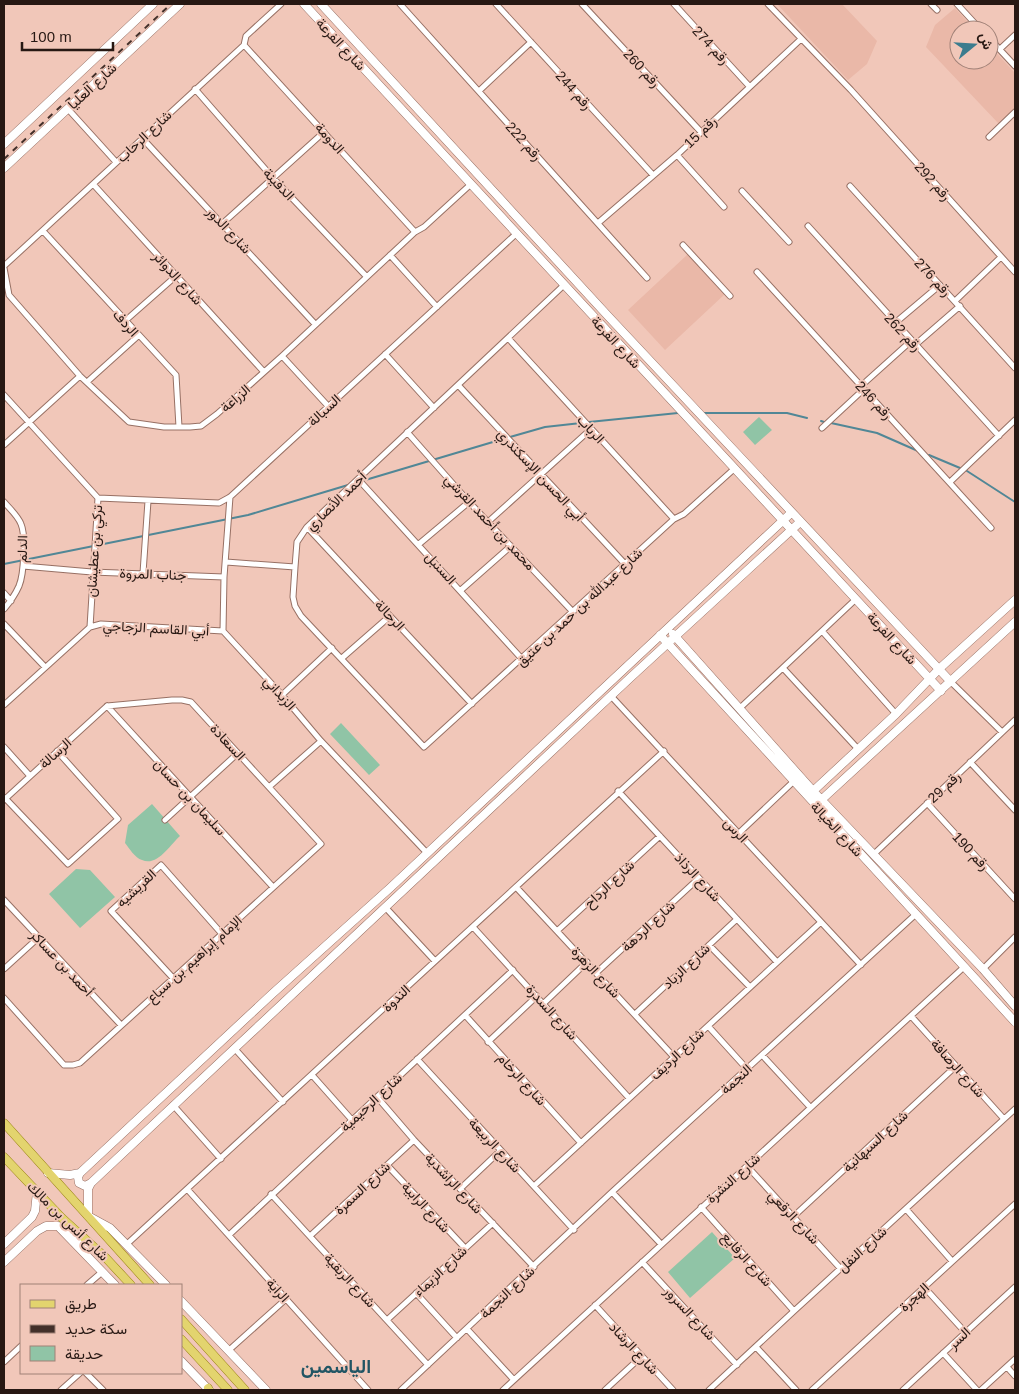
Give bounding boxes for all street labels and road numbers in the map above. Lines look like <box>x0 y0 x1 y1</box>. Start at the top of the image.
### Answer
street label: شارع الفرعة <box>311 15 369 75</box>
street label: رقم 274 <box>689 23 733 68</box>
street label: رقم 260 <box>620 46 664 91</box>
street label: شارع العليا <box>64 60 122 115</box>
street label: رقم 244 <box>552 67 596 113</box>
street label: شارع الرحاب <box>113 107 177 168</box>
street label: رقم 15 <box>681 113 720 152</box>
street label: رقم 222 <box>502 118 546 164</box>
street label: الدومة <box>311 119 348 157</box>
street label: رقم 292 <box>911 158 955 204</box>
street label: الدفينة <box>260 165 298 203</box>
street label: شارع الدور <box>201 203 255 259</box>
street label: شارع الدوائر <box>147 247 206 310</box>
street label: رقم 276 <box>911 255 955 300</box>
street label: الردف <box>109 306 142 340</box>
street label: رقم 262 <box>881 310 925 355</box>
street label: شارع الفرعة <box>586 313 644 373</box>
street label: رقم 246 <box>852 378 896 423</box>
street label: الزراعة <box>217 381 254 416</box>
street label: السبالة <box>304 391 344 430</box>
street label: الرباب <box>573 412 608 447</box>
street label: أبي الحسن الإسكندري <box>491 425 588 527</box>
street label: أحمد الأنصاري <box>303 468 372 537</box>
street label: محمد بن أحمد القرشي <box>439 471 539 576</box>
street label: تركي بن عطيشان <box>83 504 109 598</box>
street label: الدلم <box>14 535 31 563</box>
street label: شارع عبدالله بن حمد بن عتيق <box>513 544 647 672</box>
street label: السنبل <box>422 549 460 588</box>
street label: جناب المروة <box>119 565 187 584</box>
street label: الرحالة <box>371 596 408 634</box>
street label: شارع الفرعة <box>862 609 920 669</box>
street label: أبي القاسم الزجاجي <box>102 617 210 643</box>
street label: الزبداني <box>258 673 299 716</box>
street label: السعادة <box>207 720 249 764</box>
street label: الرسالة <box>36 734 75 772</box>
street label: سليمان بن حسان <box>150 756 229 839</box>
street label: رقم 29 <box>924 768 964 807</box>
street label: شارع الخيالة <box>805 798 866 862</box>
street label: الرس <box>720 814 751 846</box>
street label: رقم 190 <box>949 829 993 874</box>
street label: شارع الرذاذ <box>669 849 724 907</box>
street label: شارع الرداح <box>581 857 640 914</box>
street label: القريشيه <box>113 866 160 911</box>
street label: شارع الردهة <box>618 897 680 957</box>
street label: الإمام إبراهيم بن سباع <box>143 912 247 1008</box>
street label: أحمد بن عساكر <box>26 926 97 1000</box>
street label: شارع الزباد <box>659 940 715 994</box>
street label: شارع الزهرة <box>566 943 624 1003</box>
street label: الندوة <box>379 981 414 1016</box>
street label: شارع السدرة <box>521 981 581 1045</box>
street label: شارع الرديف <box>647 1025 709 1085</box>
street label: شارع الرصافة <box>926 1036 988 1102</box>
street label: شارع الرخام <box>492 1049 550 1111</box>
street label: النجمة <box>717 1061 756 1098</box>
street label: شارع الرحيمية <box>337 1069 407 1137</box>
street label: شارع السبهانية <box>839 1107 913 1177</box>
street label: شارع الربيعة <box>463 1114 524 1178</box>
street label: شارع الراشدية <box>420 1149 486 1219</box>
street label: شارع النشرة <box>703 1150 765 1208</box>
street label: شارع السمرة <box>331 1158 395 1220</box>
street label: شارع أنس بن مالك <box>22 1178 112 1266</box>
street label: شارع الرابية <box>396 1178 454 1238</box>
street label: شارع الرقعي <box>762 1187 823 1250</box>
street label: شارع النفل <box>834 1223 892 1277</box>
street label: شارع الرفايع <box>716 1229 775 1291</box>
street label: شارع الزيماء <box>410 1242 472 1302</box>
street label: شارع الربقية <box>319 1250 379 1312</box>
street label: شارع النجمة <box>476 1263 540 1324</box>
street label: الراية <box>262 1275 293 1306</box>
street label: الهجرة <box>896 1279 933 1315</box>
street label: شارع السرور <box>658 1282 719 1345</box>
street label: شارع الرشاد <box>604 1319 662 1379</box>
street label: السر <box>944 1324 974 1354</box>

